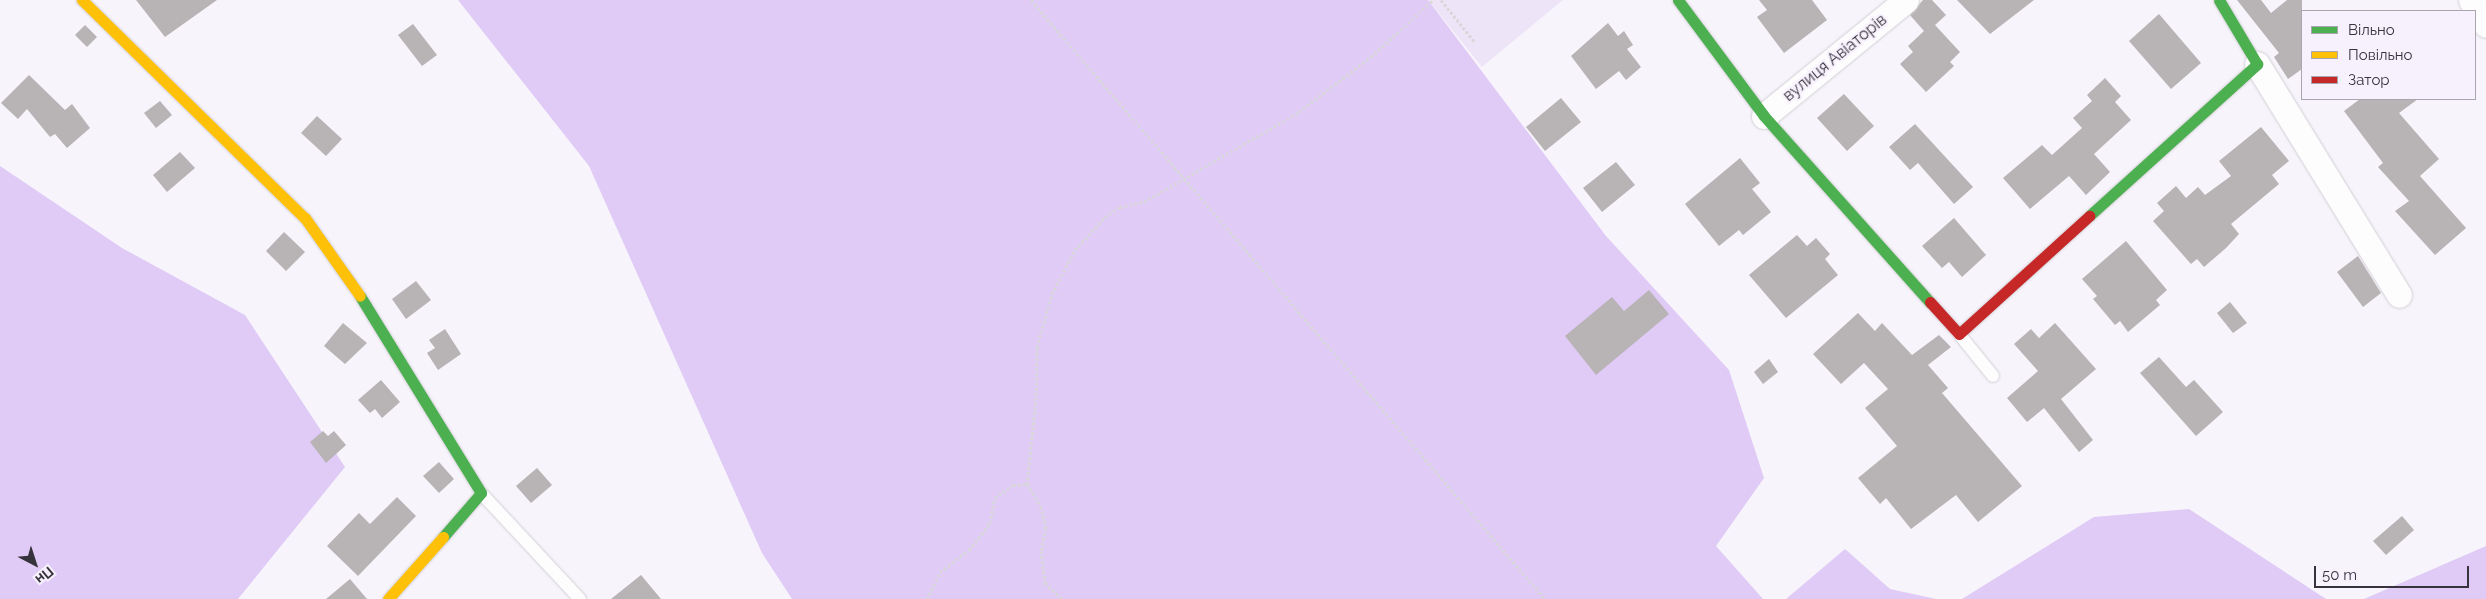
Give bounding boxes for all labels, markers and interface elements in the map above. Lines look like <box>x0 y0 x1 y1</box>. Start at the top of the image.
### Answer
street label: вулиця Авіаторів <box>1779 10 1891 106</box>
legend <box>2301 10 2476 100</box>
text: Вільно <box>2348 21 2395 39</box>
text: Повільно <box>2348 46 2412 64</box>
text: Затор <box>2348 71 2390 89</box>
north arrow <box>10 539 60 589</box>
scale bar <box>2316 556 2471 588</box>
text: Пн <box>32 563 57 588</box>
text: 50 m <box>2322 566 2357 584</box>

